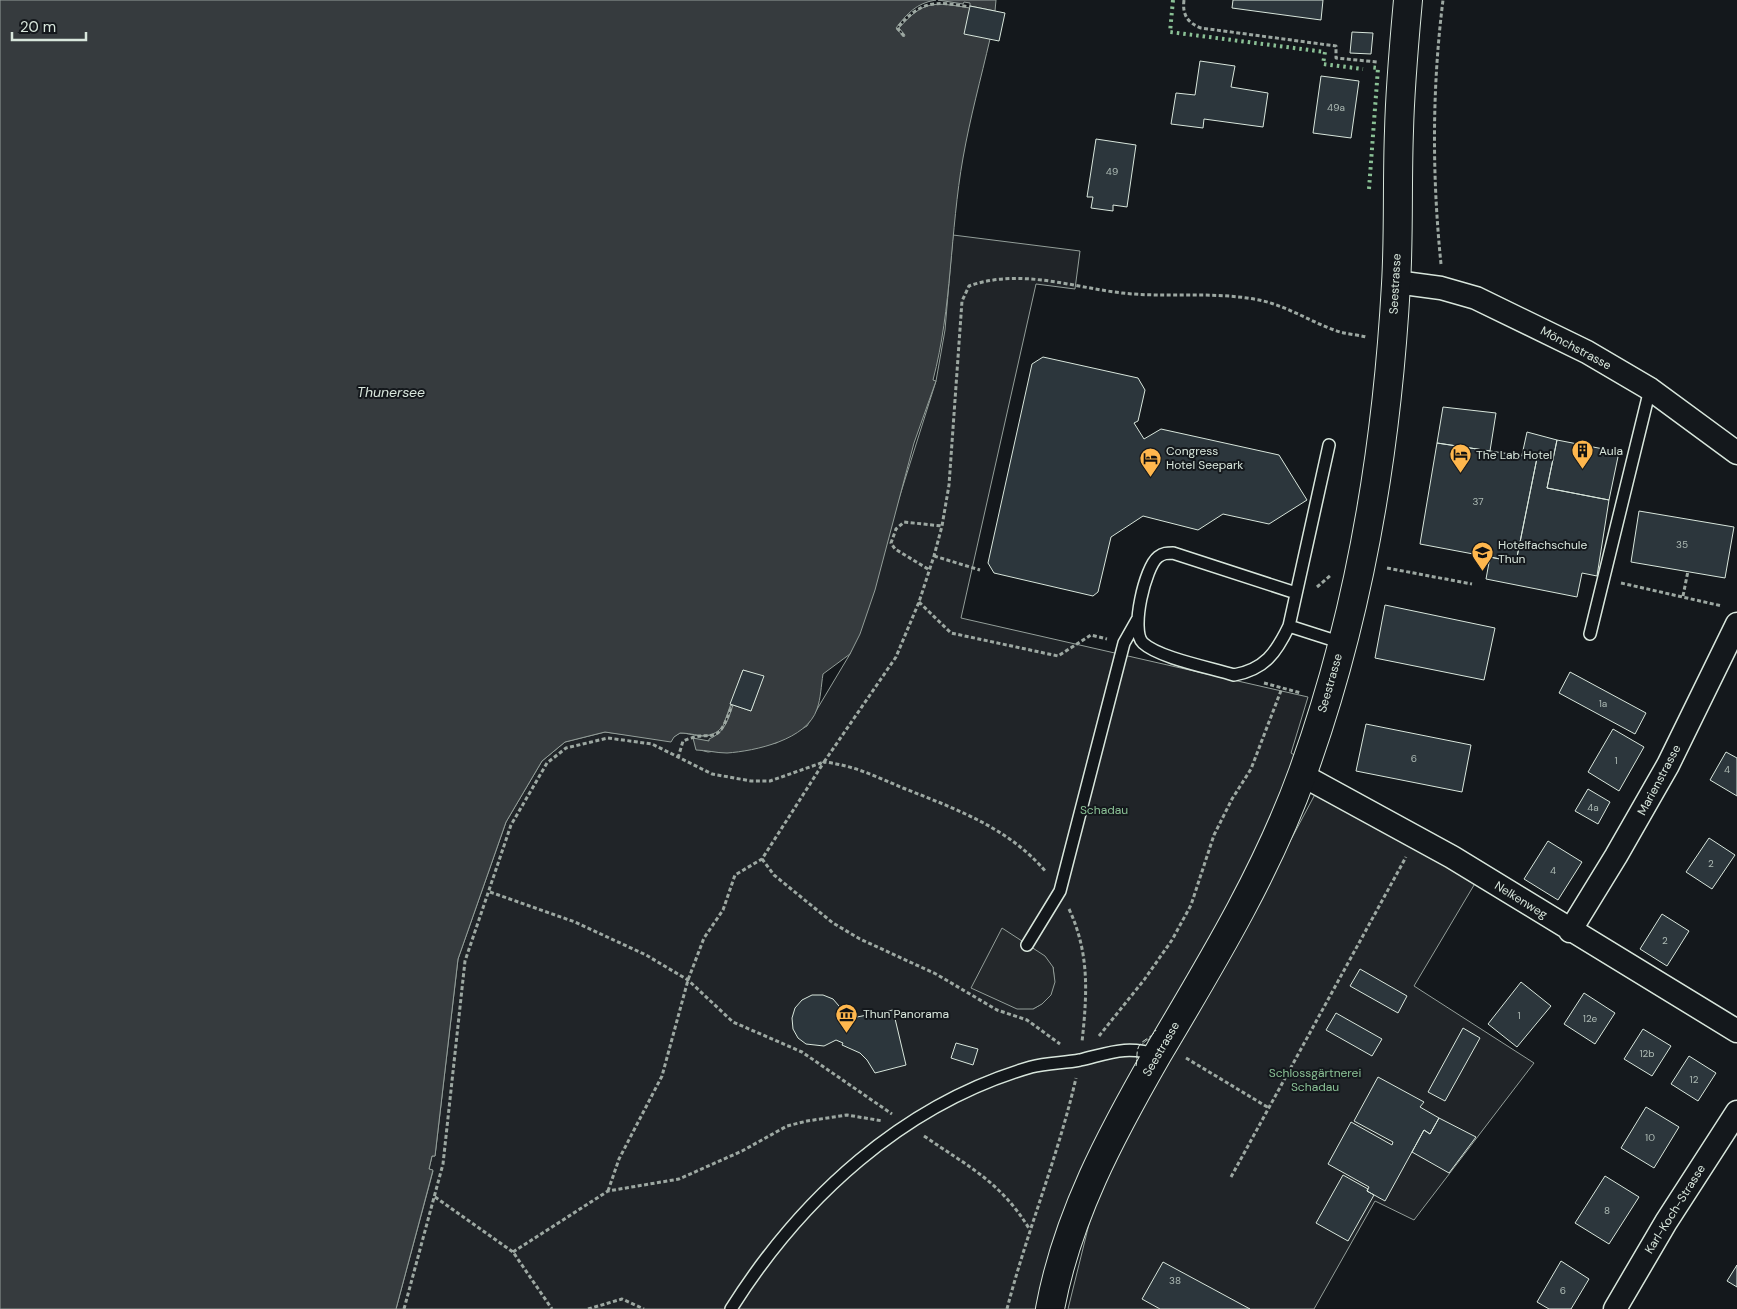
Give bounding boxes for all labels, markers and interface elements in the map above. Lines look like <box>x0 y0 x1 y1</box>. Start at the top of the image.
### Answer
scale bar <box>12 10 86 42</box>
text: 20 m <box>20 17 56 37</box>
house number: 49a <box>1327 101 1345 114</box>
house number: 49 <box>1106 165 1118 178</box>
street label: Seestrasse <box>1385 253 1405 315</box>
street label: Mönchstrasse <box>1538 323 1614 373</box>
water label: Thunersee <box>357 383 425 401</box>
building icon: Aula <box>1571 439 1595 470</box>
place label: Congress Hotel Seepark <box>1166 443 1243 473</box>
hotel icon: The Lab Hotel <box>1448 443 1472 474</box>
place label: Aula <box>1599 443 1623 459</box>
hotel icon: Congress Hotel Seepark <box>1138 446 1162 477</box>
place label: The Lab Hotel <box>1476 447 1552 463</box>
house number: 37 <box>1472 495 1484 508</box>
place label: Hotelfachschule Thun <box>1498 537 1588 567</box>
house number: 35 <box>1676 538 1688 551</box>
school or university icon: Hotelfachschule Thun <box>1470 540 1494 571</box>
street label: Seestrasse <box>1314 651 1346 714</box>
house number: 1a <box>1599 697 1607 710</box>
street label: Marienstrasse <box>1634 742 1684 818</box>
house number: 6 <box>1411 752 1417 765</box>
house number: 1 <box>1614 754 1618 767</box>
house number: 4 <box>1724 763 1730 776</box>
house number: 4a <box>1587 801 1599 814</box>
park label: Schadau <box>1080 802 1128 818</box>
house number: 2 <box>1708 857 1714 870</box>
house number: 4 <box>1550 864 1556 877</box>
street label: Nelkenweg <box>1492 877 1551 923</box>
house number: 2 <box>1662 934 1668 947</box>
museum icon: Thun Panorama <box>835 1002 859 1033</box>
place label: Thun Panorama <box>863 1006 949 1022</box>
house number: 1 <box>1517 1009 1521 1022</box>
house number: 12e <box>1583 1012 1598 1025</box>
street label: Seestrasse <box>1139 1018 1183 1079</box>
house number: 12b <box>1639 1047 1655 1060</box>
park label: Schlossgärtnerei Schadau <box>1269 1065 1361 1095</box>
house number: 12 <box>1690 1073 1699 1086</box>
house number: 10 <box>1645 1131 1655 1144</box>
street label: Karl-Koch-Strasse <box>1641 1161 1709 1257</box>
house number: 8 <box>1604 1204 1610 1217</box>
house number: 38 <box>1169 1274 1181 1287</box>
house number: 6 <box>1560 1284 1566 1297</box>

